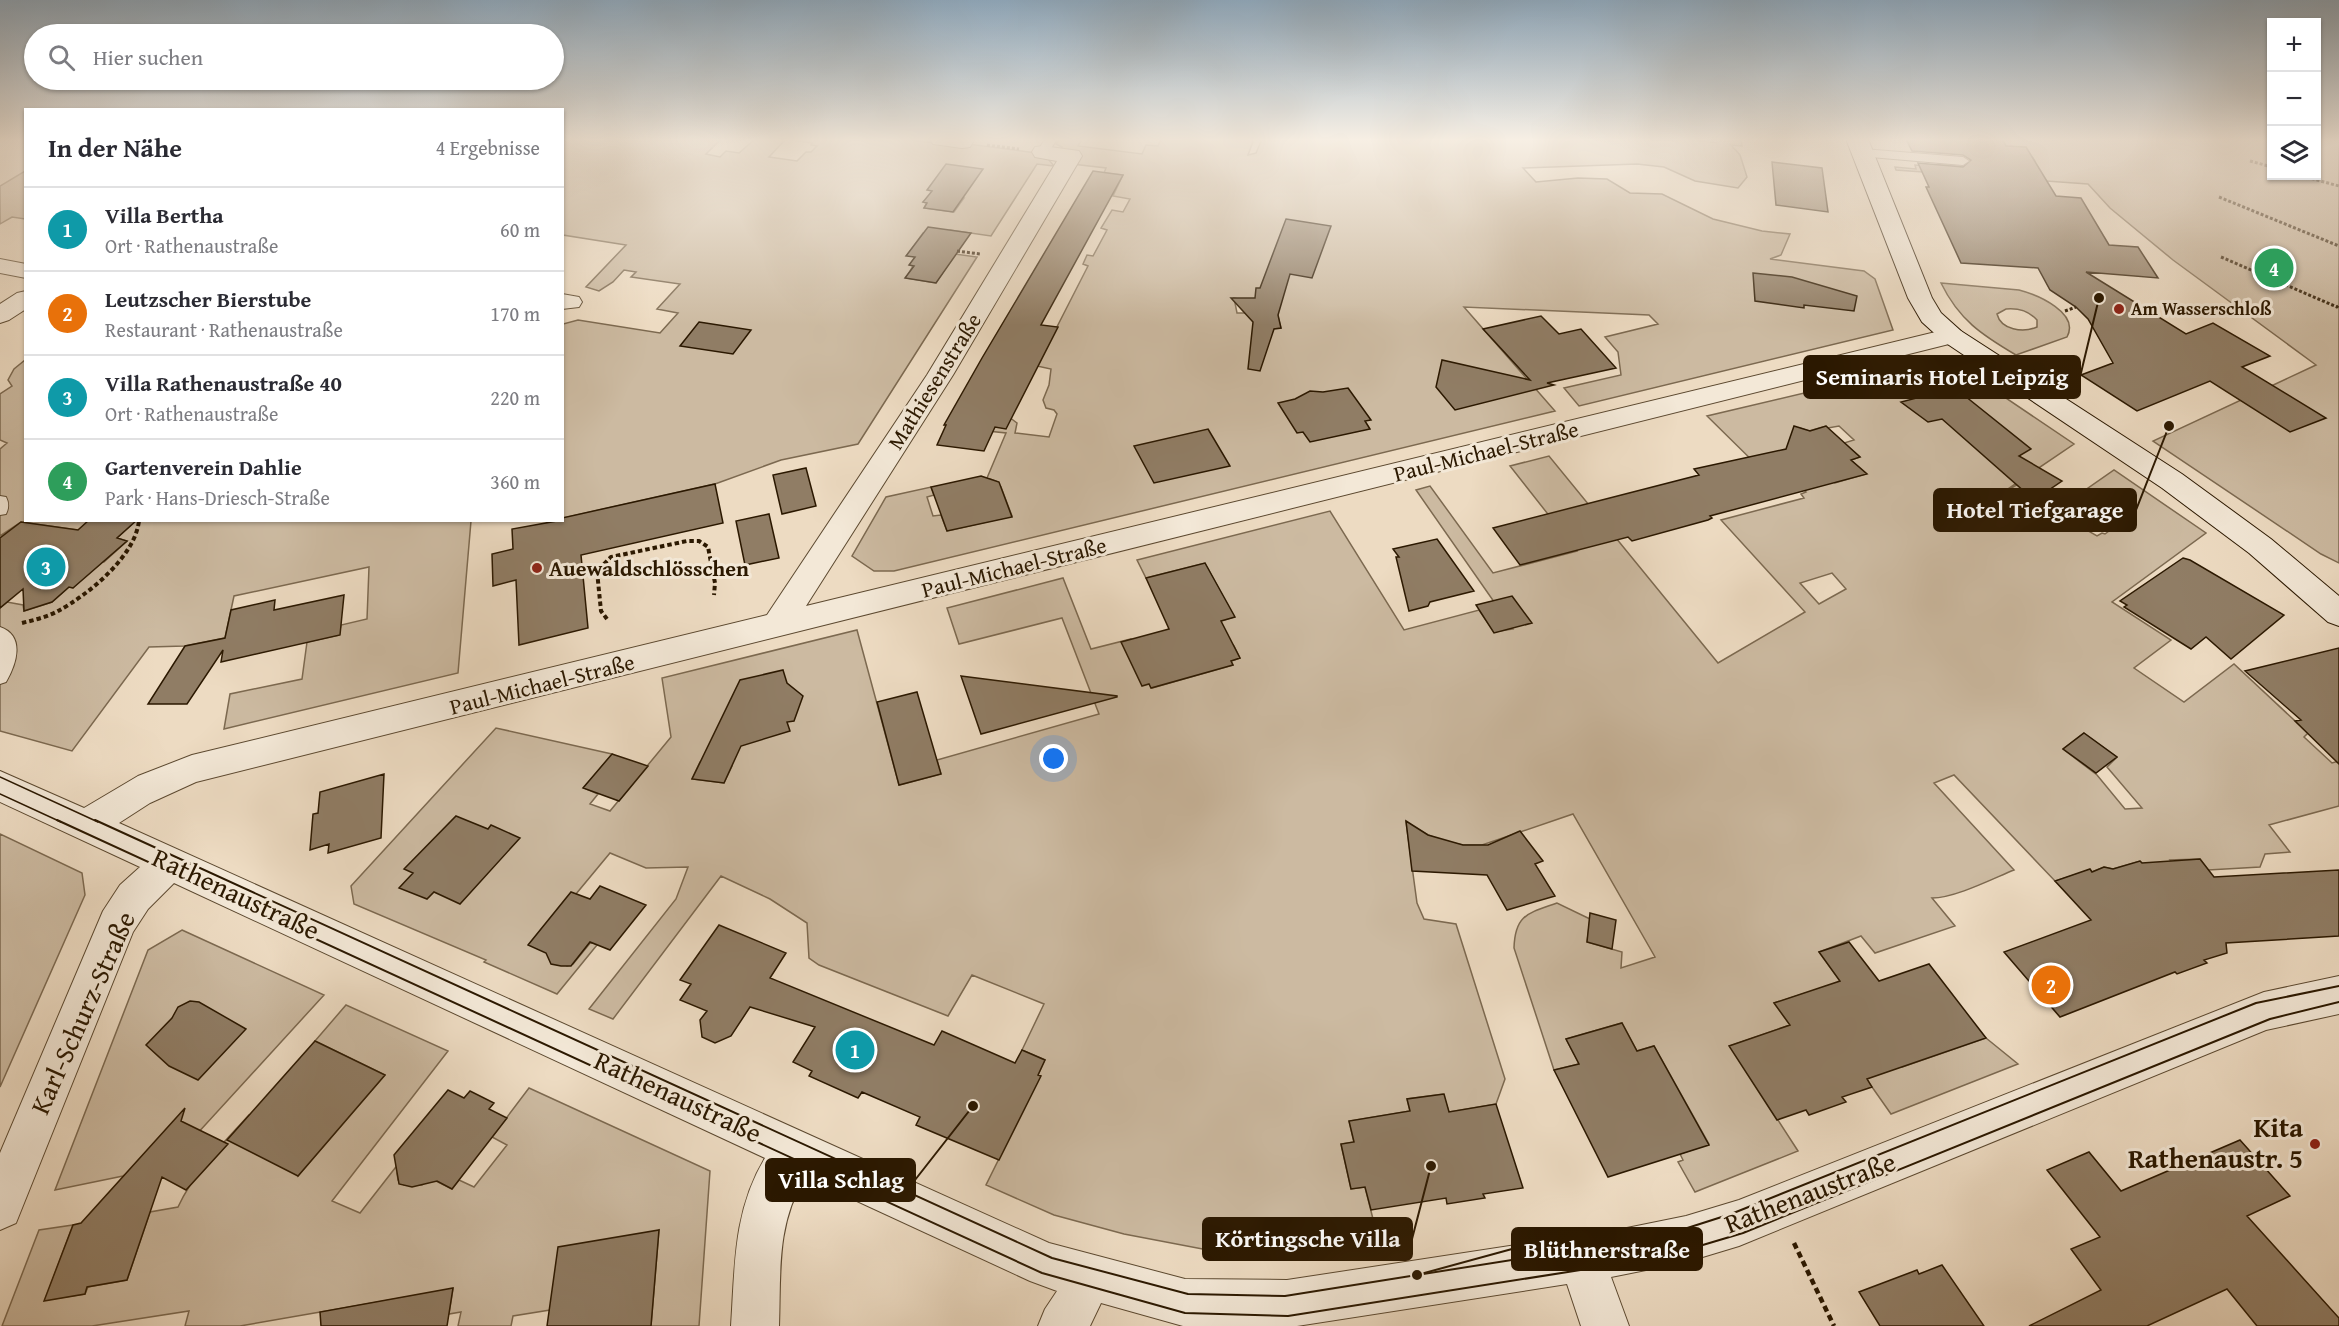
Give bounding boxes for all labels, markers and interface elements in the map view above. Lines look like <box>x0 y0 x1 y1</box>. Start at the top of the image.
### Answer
map controls <box>2267 18 2321 180</box>
button: + <box>2267 18 2321 72</box>
search box <box>24 24 564 90</box>
icon: search <box>45 41 78 74</box>
text: Hier suchen <box>93 41 203 73</box>
button: − <box>2267 72 2321 126</box>
button: layers <box>2267 126 2321 180</box>
text: In der Nähe <box>48 128 182 167</box>
text: 4 Ergebnisse <box>436 133 540 162</box>
text: Villa Bertha <box>105 199 223 231</box>
text: 1 <box>62 215 73 244</box>
text: 60 m <box>500 215 540 244</box>
text: Ort · Rathenaustraße <box>105 231 278 260</box>
pin: 4 <box>2254 246 2294 290</box>
text: Leutzscher Bierstube <box>105 283 311 315</box>
place label: Am Wasserschloß <box>2131 295 2272 322</box>
text: 2 <box>62 299 73 328</box>
text: 170 m <box>490 299 540 328</box>
marker: Am Wasserschloß <box>2112 302 2126 316</box>
street label: Mathiesenstraße <box>879 307 989 455</box>
text: Restaurant · Rathenaustraße <box>105 315 343 344</box>
callout: Seminaris Hotel Leipzig <box>1804 356 2080 398</box>
text: Seminaris Hotel Leipzig <box>1816 359 2069 394</box>
text: Villa Rathenaustraße 40 <box>105 367 342 399</box>
text: 3 <box>62 383 73 412</box>
text: 220 m <box>490 383 540 412</box>
text: Ort · Rathenaustraße <box>105 399 278 428</box>
street label: Paul-Michael-Straße <box>1390 413 1582 489</box>
text: Gartenverein Dahlie <box>105 451 302 483</box>
text: 4 <box>62 467 73 496</box>
text: 360 m <box>490 467 540 496</box>
text: Park · Hans-Driesch-Straße <box>105 483 330 512</box>
callout: Hotel Tiefgarage <box>1934 489 2136 531</box>
text: Hotel Tiefgarage <box>1946 492 2124 527</box>
street label: Paul-Michael-Straße <box>918 529 1110 605</box>
pin: 3 <box>26 544 66 590</box>
place label: Auewaldschlösschen <box>549 552 749 584</box>
marker: Auewaldschlösschen <box>530 561 544 575</box>
street label: Paul-Michael-Straße <box>446 646 638 722</box>
your location <box>1039 744 1068 773</box>
street label: Rathenaustraße <box>146 837 327 949</box>
street label: Karl-Schurz-Straße <box>19 905 145 1120</box>
pin: 2 <box>2032 962 2070 1008</box>
pin: 1 <box>836 1028 874 1072</box>
street label: Rathenaustraße <box>588 1040 769 1152</box>
place label: Kita Rathenaustr. 5 <box>2128 1107 2303 1178</box>
marker: Kita Rathenaustr. 5 <box>2308 1137 2322 1151</box>
street label: Rathenaustraße <box>1718 1141 1901 1243</box>
callout: Villa Schlag <box>766 1159 915 1201</box>
text: Villa Schlag <box>778 1162 904 1197</box>
callout: Körtingsche Villa <box>1203 1218 1412 1260</box>
text: Körtingsche Villa <box>1215 1221 1401 1256</box>
callout: Blüthnerstraße <box>1512 1228 1702 1270</box>
text: Blüthnerstraße <box>1524 1232 1690 1267</box>

